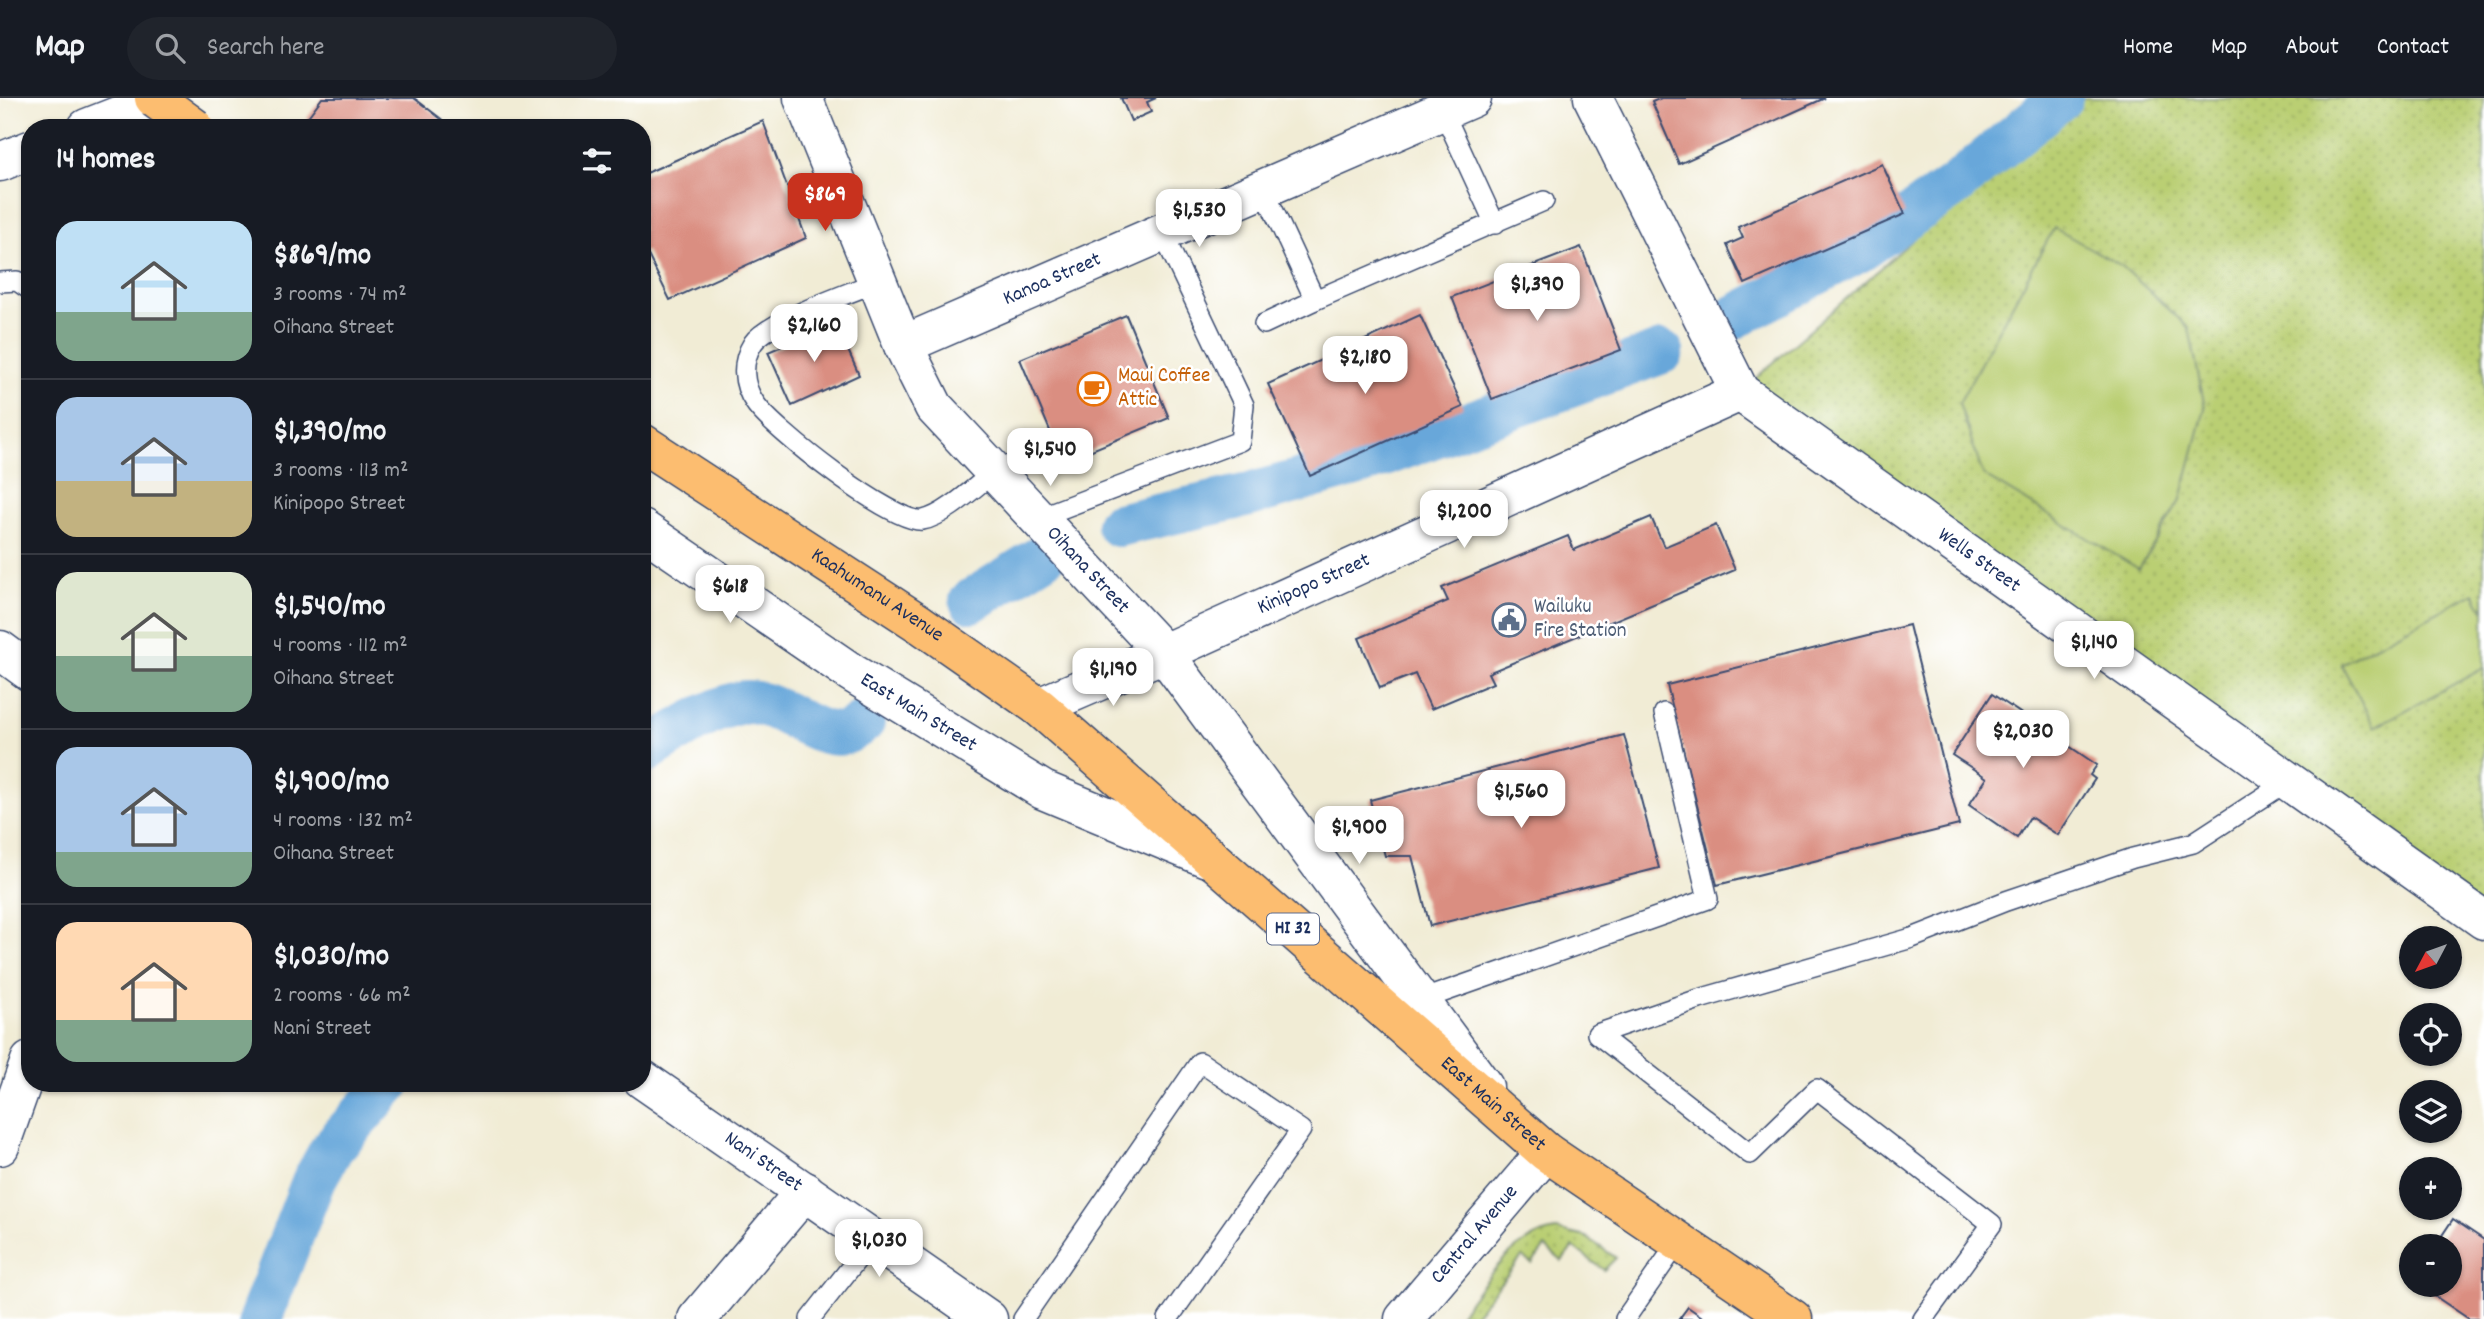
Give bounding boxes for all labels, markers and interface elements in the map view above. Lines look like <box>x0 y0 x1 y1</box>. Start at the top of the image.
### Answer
search box <box>127 17 617 80</box>
text: Map <box>35 25 85 72</box>
icon: search <box>151 29 189 67</box>
text: Search here <box>207 30 325 67</box>
text: Home <box>2123 31 2173 65</box>
text: Map <box>2211 31 2247 65</box>
text: About <box>2285 31 2339 65</box>
text: Contact <box>2377 31 2449 65</box>
text: 14 homes <box>56 140 155 183</box>
icon: filters <box>578 142 616 180</box>
pin: $869 <box>784 174 866 233</box>
text: $869 <box>804 179 846 212</box>
pin: $1,530 <box>1142 190 1256 249</box>
text: $1,530 <box>1172 195 1226 228</box>
text: $869/mo <box>273 236 371 279</box>
street label: Kanoa Street <box>999 245 1107 315</box>
icon: home <box>112 249 196 333</box>
pin: $1,390 <box>1480 264 1594 323</box>
text: $1,390 <box>1510 269 1564 302</box>
text: 3 rooms · 74 m² <box>273 279 407 312</box>
pin: $2,160 <box>757 304 871 364</box>
text: $2,160 <box>787 310 841 343</box>
text: Oihana Street <box>273 312 394 345</box>
pin: $2,180 <box>1308 336 1422 396</box>
text: $2,180 <box>1339 342 1391 375</box>
place label: Maui Coffee Attic <box>1118 362 1210 416</box>
cafe icon: Maui Coffee Attic <box>1075 370 1113 408</box>
text: $1,390/mo <box>273 412 386 455</box>
icon: home <box>112 425 196 509</box>
pin: $1,540 <box>993 428 1107 488</box>
text: $1,540 <box>1023 434 1077 467</box>
text: 3 rooms · 113 m² <box>273 455 409 488</box>
text: Kinipopo Street <box>273 488 406 521</box>
pin: $1,200 <box>1407 490 1521 550</box>
text: $1,200 <box>1436 496 1492 529</box>
street label: Oihana Street <box>1038 520 1136 622</box>
street label: Wells Street <box>1931 521 2026 601</box>
street label: Kaahumanu Avenue <box>804 541 949 651</box>
street label: Kinipopo Street <box>1253 546 1376 624</box>
pin: $618 <box>689 566 771 625</box>
text: $618 <box>711 571 749 604</box>
text: $1,540/mo <box>273 587 386 630</box>
place label: Wailuku Fire Station <box>1534 593 1627 647</box>
icon: home <box>112 600 196 684</box>
public building icon: Wailuku Fire Station <box>1490 601 1528 639</box>
pin: $1,140 <box>2037 622 2151 681</box>
text: $1,140 <box>2070 627 2118 660</box>
text: 4 rooms · 112 m² <box>273 630 408 663</box>
pin: $1,190 <box>1056 648 1170 708</box>
text: $1,190 <box>1088 654 1138 687</box>
text: Oihana Street <box>273 663 394 696</box>
street label: East Main Street <box>854 666 982 761</box>
pin: $2,030 <box>1966 710 2080 770</box>
text: $2,030 <box>1992 716 2054 749</box>
text: $1,900/mo <box>273 762 389 805</box>
pin: $1,560 <box>1464 770 1578 830</box>
icon: home <box>112 775 196 859</box>
text: $1,560 <box>1493 776 1549 809</box>
text: 4 rooms · 132 m² <box>273 805 413 838</box>
pin: $1,900 <box>1302 806 1416 866</box>
text: $1,900 <box>1331 812 1387 845</box>
text: Oihana Street <box>273 838 394 871</box>
road number: HI 32 <box>1267 914 1319 944</box>
north arrow <box>2399 926 2462 989</box>
map controls <box>2399 926 2462 1297</box>
text: $1,030/mo <box>273 937 389 980</box>
icon: home <box>112 950 196 1034</box>
text: 2 rooms · 66 m² <box>273 980 411 1013</box>
button: locate <box>2399 1003 2462 1066</box>
text: Nani Street <box>273 1013 371 1046</box>
street label: East Main Street <box>1433 1050 1552 1160</box>
button: layers <box>2399 1080 2462 1143</box>
street label: Nani Street <box>717 1125 808 1201</box>
button: + <box>2399 1157 2462 1220</box>
street label: Central Avenue <box>1424 1179 1526 1291</box>
pin: $1,030 <box>822 1220 936 1279</box>
text: $1,030 <box>851 1225 907 1258</box>
button: − <box>2399 1234 2462 1297</box>

